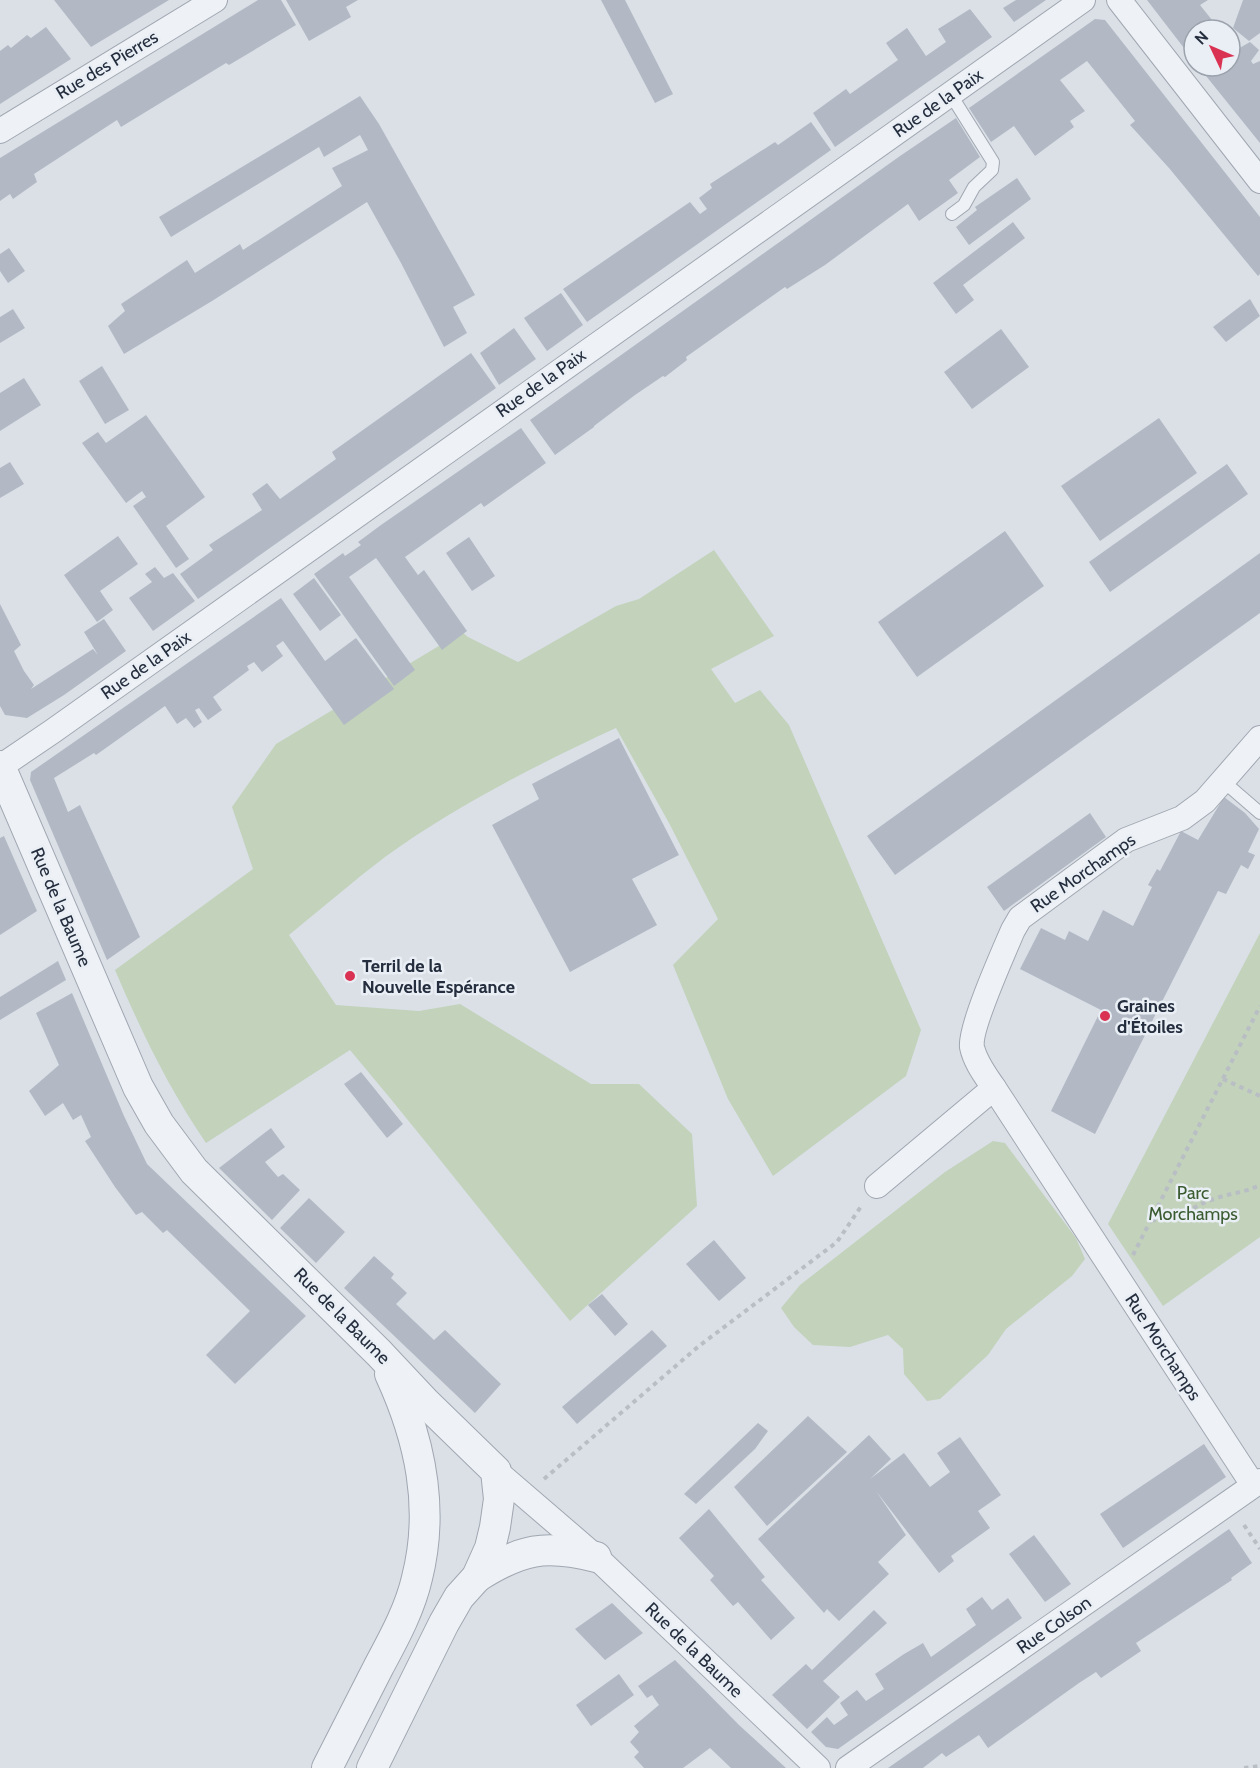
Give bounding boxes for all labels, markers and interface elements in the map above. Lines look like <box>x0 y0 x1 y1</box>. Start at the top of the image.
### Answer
north arrow <box>1182 18 1242 78</box>
street label: Rue des Pierres <box>52 26 162 104</box>
text: N <box>1191 27 1212 49</box>
street label: Rue de la Paix <box>889 64 988 142</box>
street label: Rue de la Paix <box>492 344 591 422</box>
street label: Rue de la Paix <box>97 626 196 704</box>
street label: Rue Morchamps <box>1026 829 1140 917</box>
street label: Rue de la Baume <box>26 844 96 970</box>
place label: Terril de la Nouvelle Espérance <box>362 955 515 998</box>
marker: Terril de la Nouvelle Espérance <box>343 969 357 983</box>
place label: Graines d'Étoiles <box>1117 995 1183 1038</box>
marker: Graines d'Étoiles <box>1098 1009 1112 1023</box>
park label: Parc Morchamps <box>1148 1182 1238 1225</box>
street label: Rue de la Baume <box>289 1263 395 1369</box>
street label: Rue Morchamps <box>1120 1289 1206 1405</box>
street label: Rue Colson <box>1013 1591 1095 1659</box>
street label: Rue de la Baume <box>641 1598 747 1702</box>

